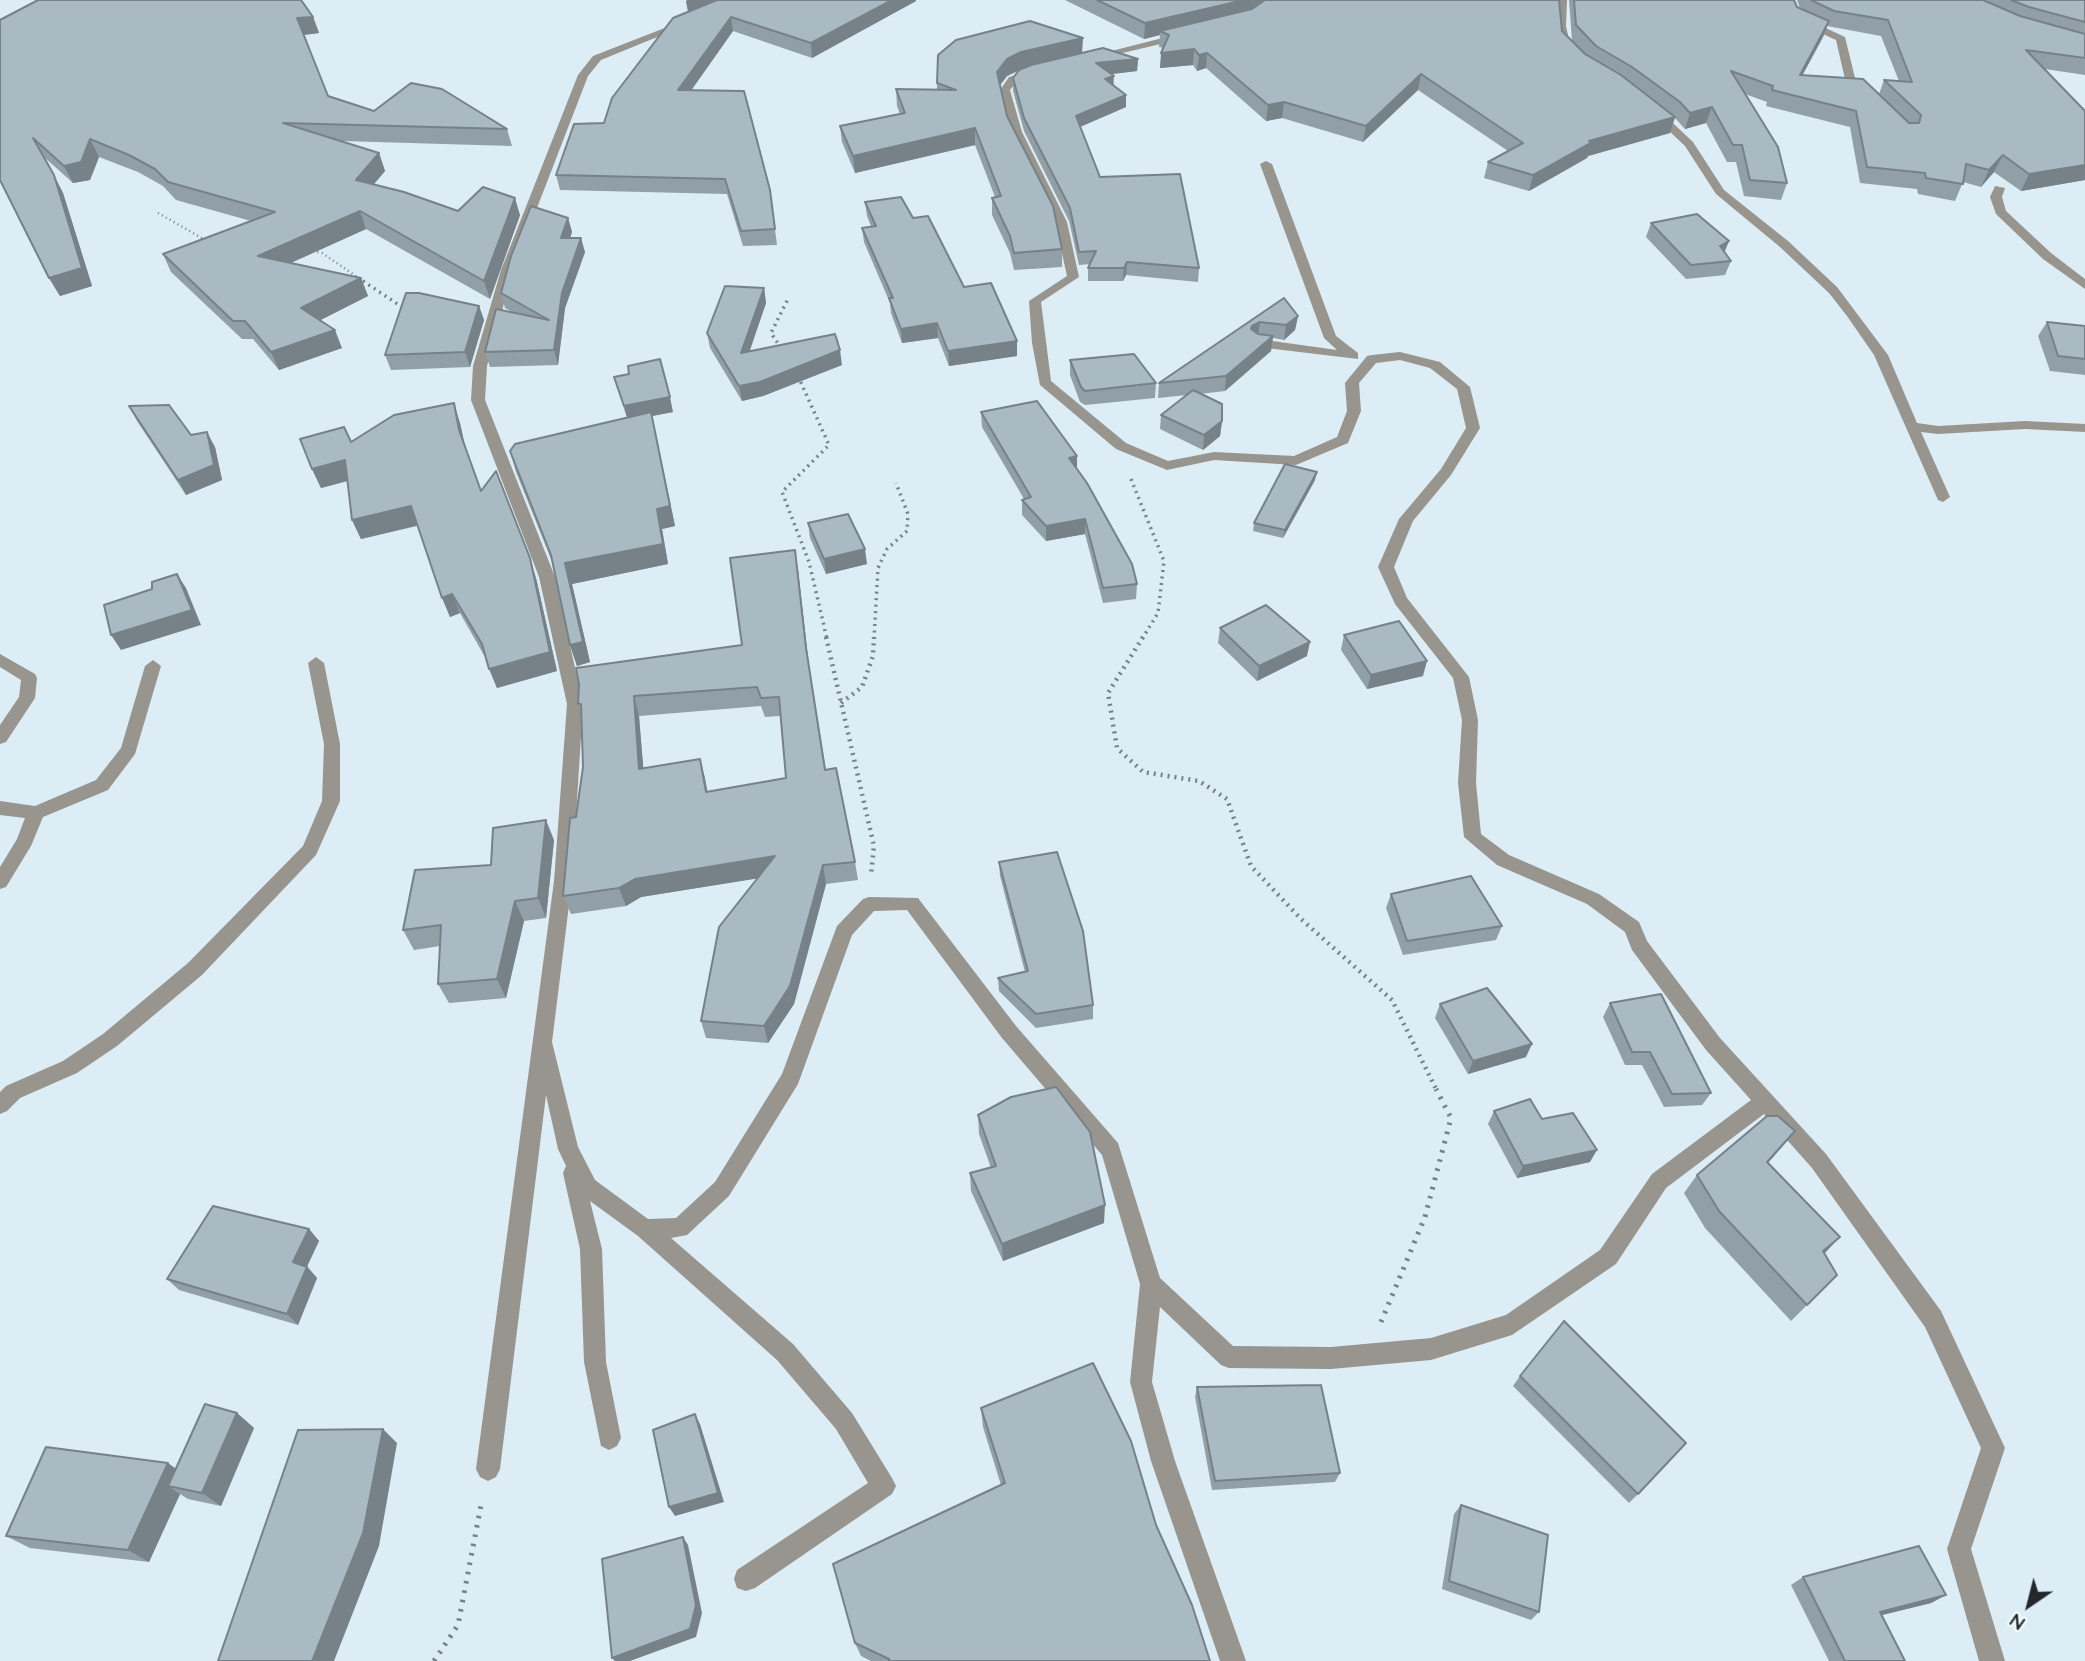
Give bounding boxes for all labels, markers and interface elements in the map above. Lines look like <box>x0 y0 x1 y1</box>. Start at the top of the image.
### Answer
north arrow <box>1994 1570 2064 1640</box>
text: N <box>2004 1608 2030 1636</box>

